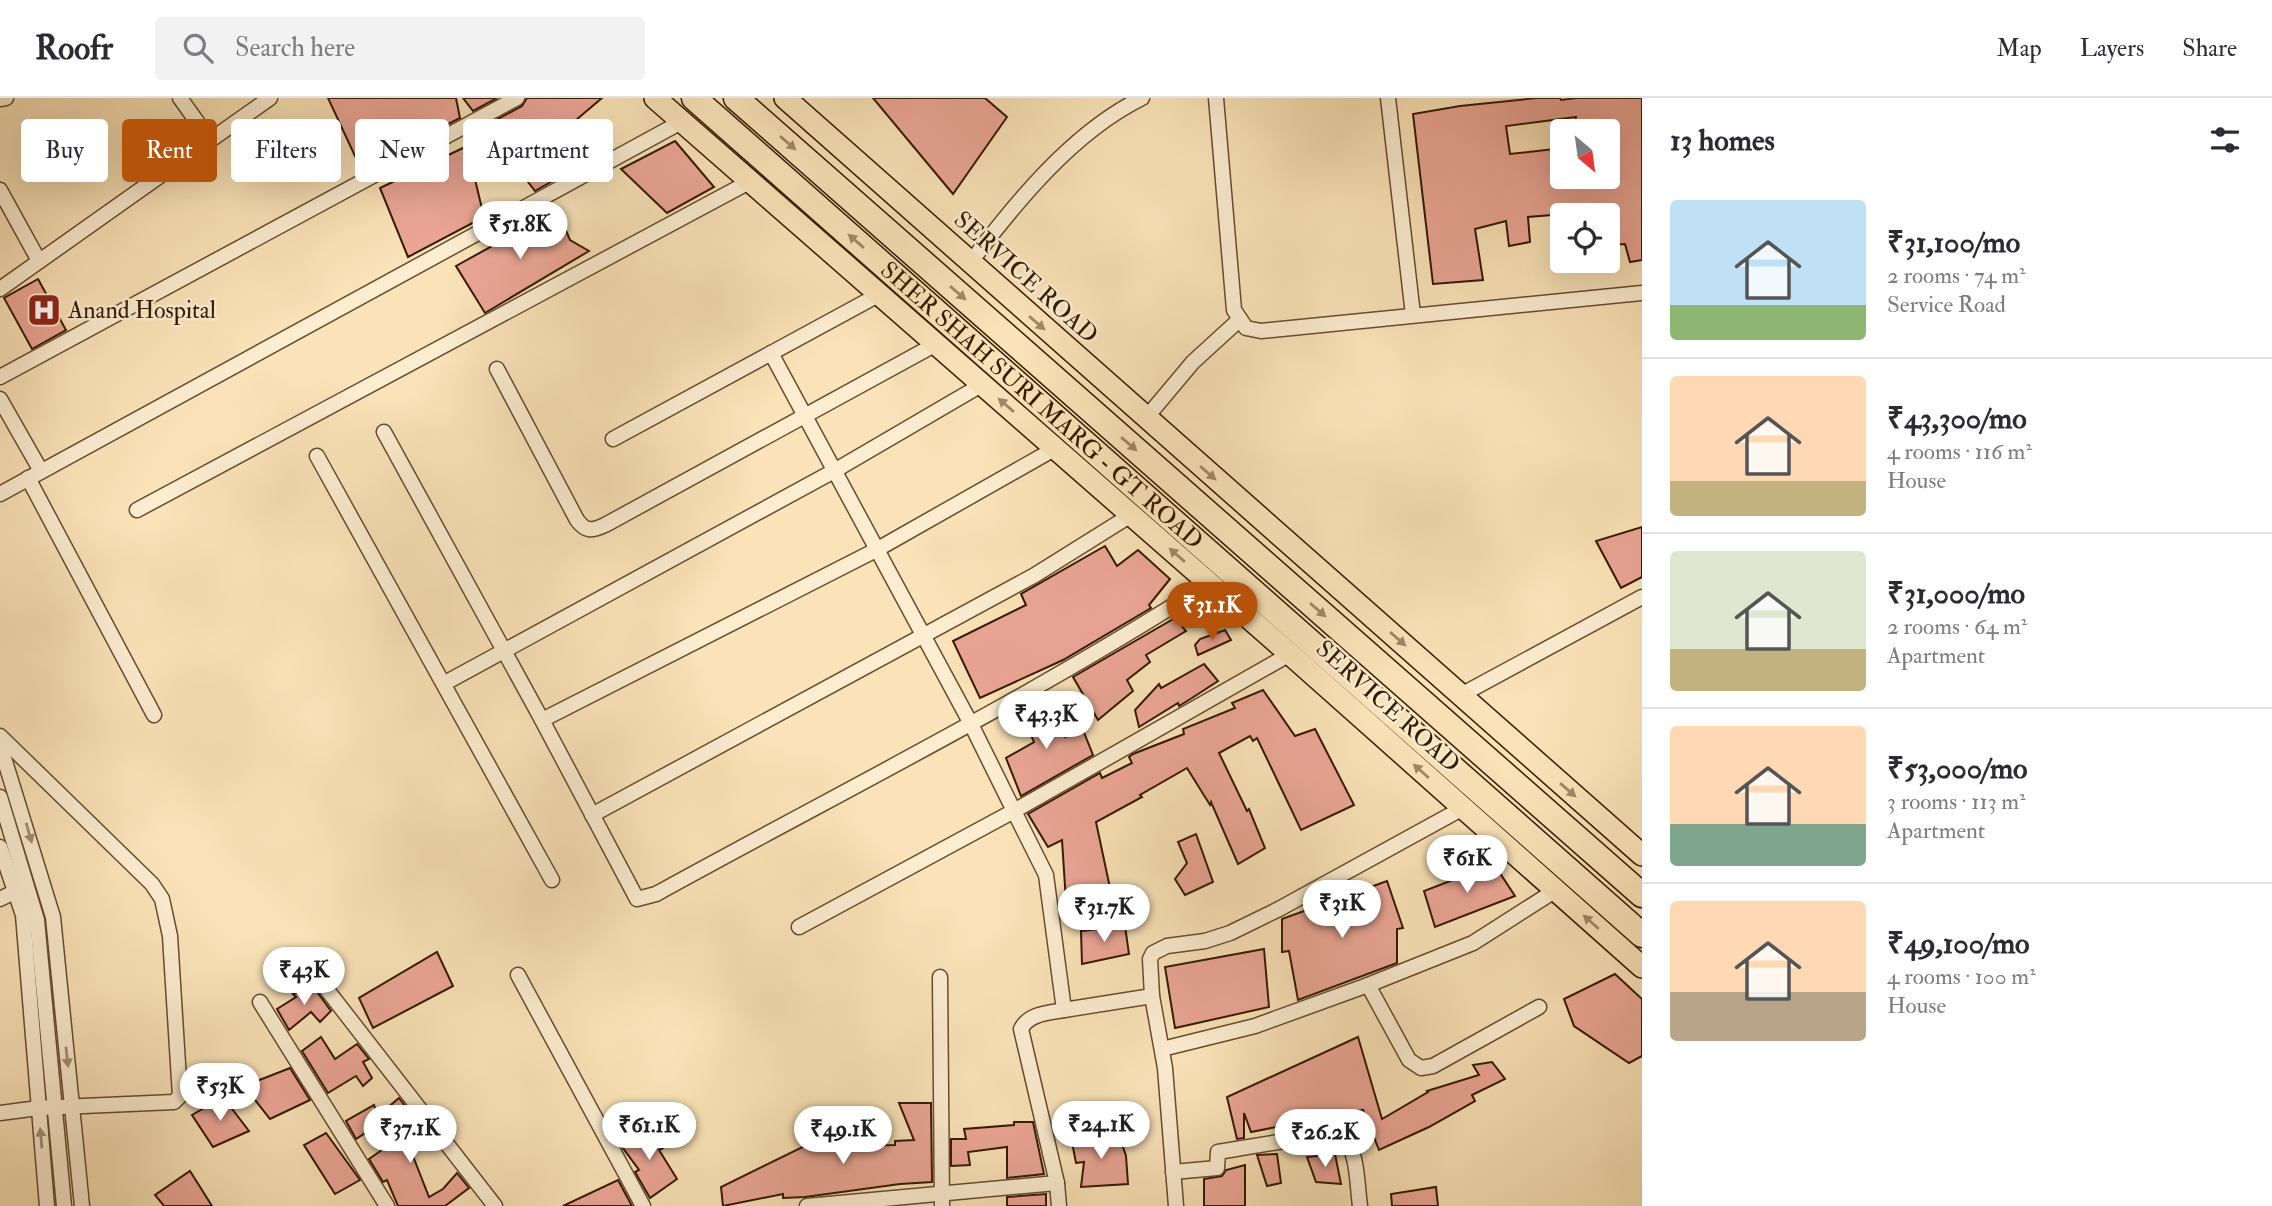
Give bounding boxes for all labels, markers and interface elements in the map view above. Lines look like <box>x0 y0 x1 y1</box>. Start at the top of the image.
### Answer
search box <box>155 17 645 80</box>
text: Roofr <box>35 28 113 69</box>
icon: search <box>179 29 217 67</box>
text: Search here <box>235 32 355 64</box>
text: Map <box>1997 33 2042 64</box>
text: Layers <box>2080 33 2144 64</box>
text: Share <box>2182 33 2237 64</box>
chip: Buy <box>21 119 108 182</box>
chip: Rent <box>122 119 217 182</box>
chip: Filters <box>231 119 341 182</box>
chip: New <box>355 119 449 182</box>
chip: Apartment <box>463 119 613 182</box>
north arrow <box>1550 119 1620 189</box>
map controls <box>1550 119 1620 273</box>
icon: filters <box>2206 121 2244 159</box>
text: 13 homes <box>1670 122 1775 159</box>
one-way arrow <box>779 135 796 150</box>
pin: ₹51.8K <box>463 202 577 261</box>
button: locate <box>1550 203 1620 273</box>
street label: SERVICE ROAD <box>947 204 1104 350</box>
text: ₹51.8K <box>489 209 551 238</box>
text: ₹31,100/mo <box>1887 224 2020 261</box>
icon: home <box>1726 228 1810 312</box>
one-way arrow <box>847 233 865 249</box>
street label: SHER SHAH SURI MARG - GT ROAD <box>874 255 1209 556</box>
text: 2 rooms · 74 m² <box>1887 261 2026 290</box>
one-way arrow <box>950 285 967 300</box>
text: Service Road <box>1887 290 2006 319</box>
hospital icon: Anand Hospital <box>25 291 63 329</box>
place label: Anand Hospital <box>67 295 216 326</box>
one-way arrow <box>1029 315 1046 330</box>
one-way arrow <box>997 397 1015 413</box>
text: ₹43,300/mo <box>1887 400 2027 437</box>
icon: home <box>1726 404 1810 488</box>
one-way arrow <box>1120 436 1138 452</box>
text: 4 rooms · 116 m² <box>1887 437 2032 466</box>
one-way arrow <box>1199 465 1217 481</box>
text: House <box>1887 466 1946 495</box>
one-way arrow <box>1168 547 1186 563</box>
text: ₹31,000/mo <box>1887 575 2025 612</box>
icon: home <box>1726 579 1810 663</box>
pin: ₹31.1K <box>1155 582 1269 642</box>
text: ₹31.1K <box>1183 590 1241 619</box>
one-way arrow <box>1310 602 1327 617</box>
text: 2 rooms · 64 m² <box>1887 612 2027 641</box>
one-way arrow <box>1389 631 1406 646</box>
street label: SERVICE ROAD <box>1309 633 1466 779</box>
text: Apartment <box>1887 641 1985 670</box>
pin: ₹43.3K <box>989 692 1103 751</box>
text: ₹43.3K <box>1014 699 1078 728</box>
text: ₹53,000/mo <box>1887 750 2028 787</box>
icon: home <box>1726 754 1810 838</box>
one-way arrow <box>1413 763 1430 779</box>
one-way arrow <box>1559 782 1577 798</box>
text: 3 rooms · 113 m² <box>1887 787 2026 816</box>
text: Apartment <box>1887 816 1985 845</box>
one-way arrow <box>24 823 34 844</box>
pin: ₹61K <box>1426 836 1508 895</box>
text: ₹61K <box>1443 843 1491 872</box>
pin: ₹31K <box>1301 880 1383 940</box>
pin: ₹31.7K <box>1047 884 1161 944</box>
text: ₹31K <box>1319 888 1365 917</box>
text: ₹31.7K <box>1074 892 1134 921</box>
one-way arrow <box>1582 914 1600 930</box>
text: ₹49,100/mo <box>1887 925 2030 962</box>
icon: home <box>1726 929 1810 1013</box>
pin: ₹43K <box>263 948 345 1007</box>
text: ₹43K <box>279 955 329 984</box>
text: 4 rooms · 100 m² <box>1887 962 2036 991</box>
text: House <box>1887 991 1946 1020</box>
one-way arrow <box>61 1046 72 1068</box>
pin: ₹53K <box>179 1063 261 1123</box>
text: ₹53K <box>196 1071 244 1100</box>
pin: ₹61.1K <box>592 1102 706 1162</box>
pin: ₹24.1K <box>1044 1102 1158 1161</box>
pin: ₹37.1K <box>353 1105 467 1165</box>
pin: ₹49.1K <box>786 1107 900 1166</box>
text: ₹24.1K <box>1068 1109 1134 1138</box>
text: ₹61.1K <box>618 1110 680 1139</box>
pin: ₹26.2K <box>1268 1110 1382 1169</box>
text: ₹37.1K <box>380 1113 440 1142</box>
text: ₹49.1K <box>810 1114 876 1143</box>
text: ₹26.2K <box>1291 1117 1359 1146</box>
one-way arrow <box>35 1127 46 1149</box>

